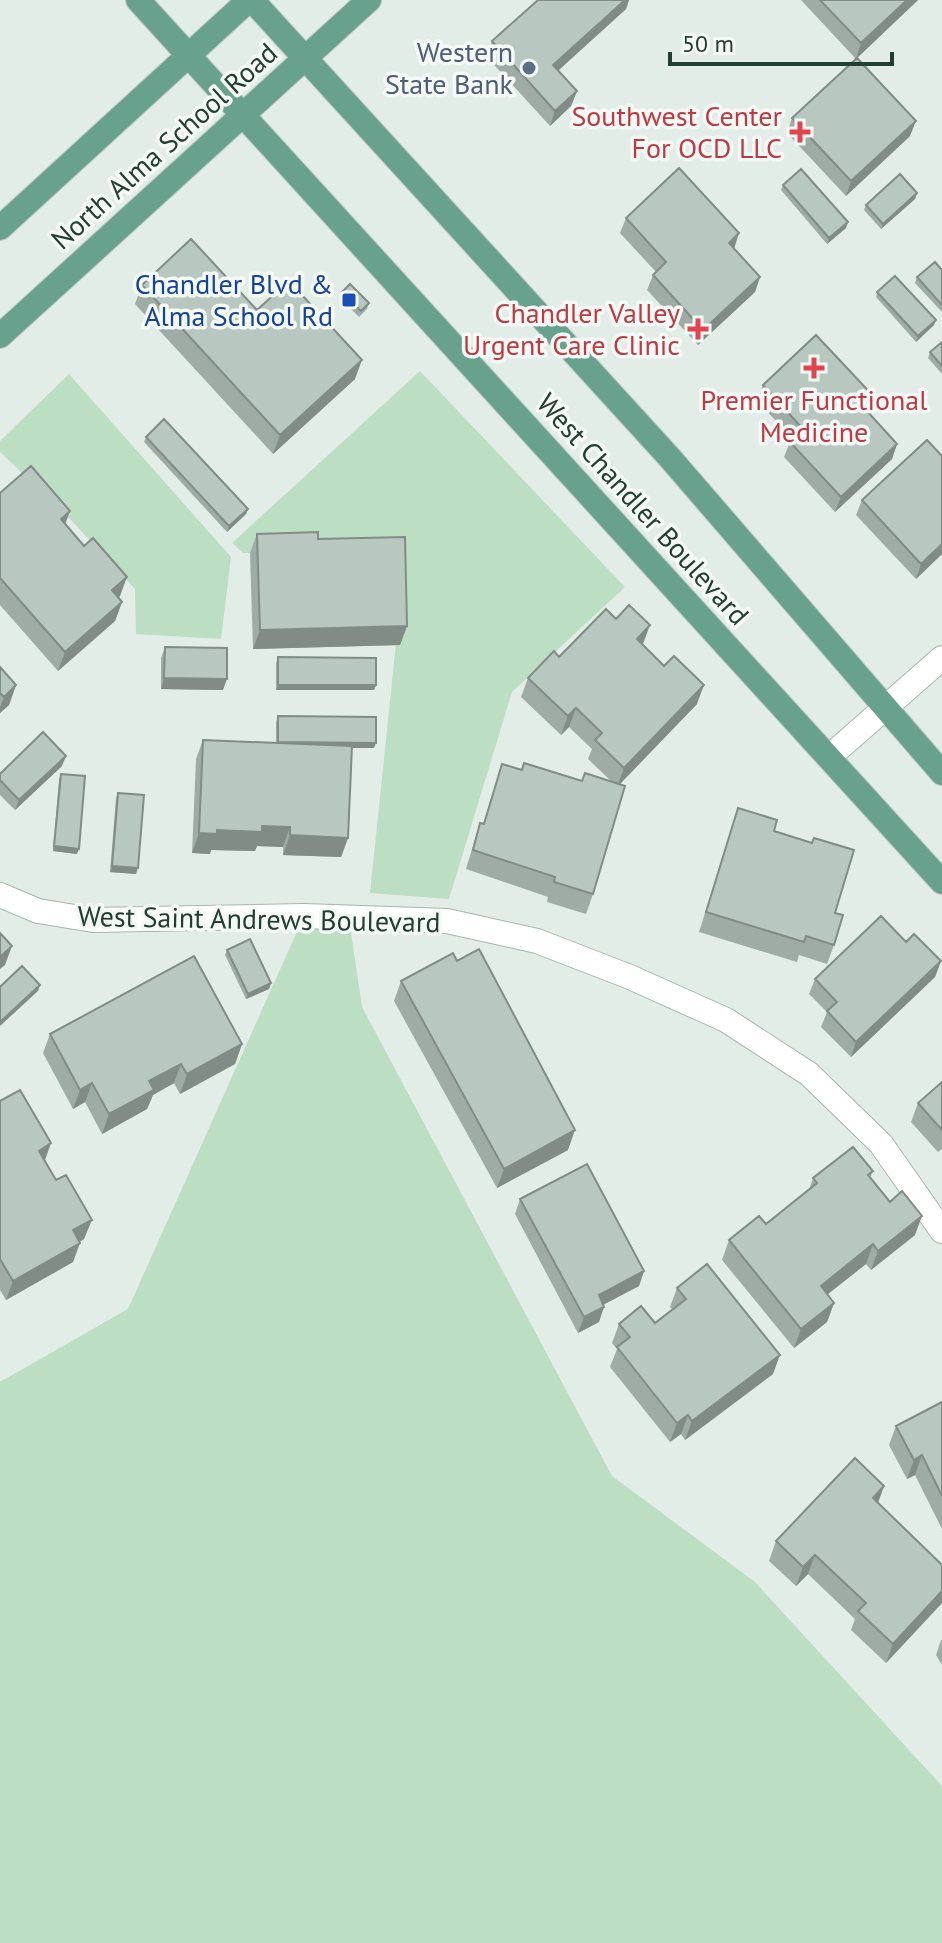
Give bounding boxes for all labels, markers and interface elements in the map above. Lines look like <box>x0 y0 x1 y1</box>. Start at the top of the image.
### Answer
scale bar <box>670 16 892 66</box>
text: 50 m <box>682 28 734 59</box>
place label: Western State Bank <box>385 33 514 102</box>
street label: North Alma School Road <box>43 34 285 257</box>
marker: Western State Bank <box>520 59 538 77</box>
place label: Southwest Center For OCD LLC <box>571 97 782 166</box>
marker: Southwest Center For OCD LLC <box>789 121 811 143</box>
place label: Chandler Blvd & Alma School Rd <box>135 265 333 334</box>
marker: Chandler Blvd & Alma School Rd <box>340 291 358 309</box>
place label: Chandler Valley Urgent Care Clinic <box>463 294 680 363</box>
marker: Chandler Valley Urgent Care Clinic <box>687 318 709 340</box>
marker: Premier Functional Medicine <box>803 357 825 379</box>
place label: Premier Functional Medicine <box>701 381 927 450</box>
street label: West Chandler Boulevard <box>529 385 758 633</box>
street label: West Saint Andrews Boulevard <box>77 897 441 940</box>

